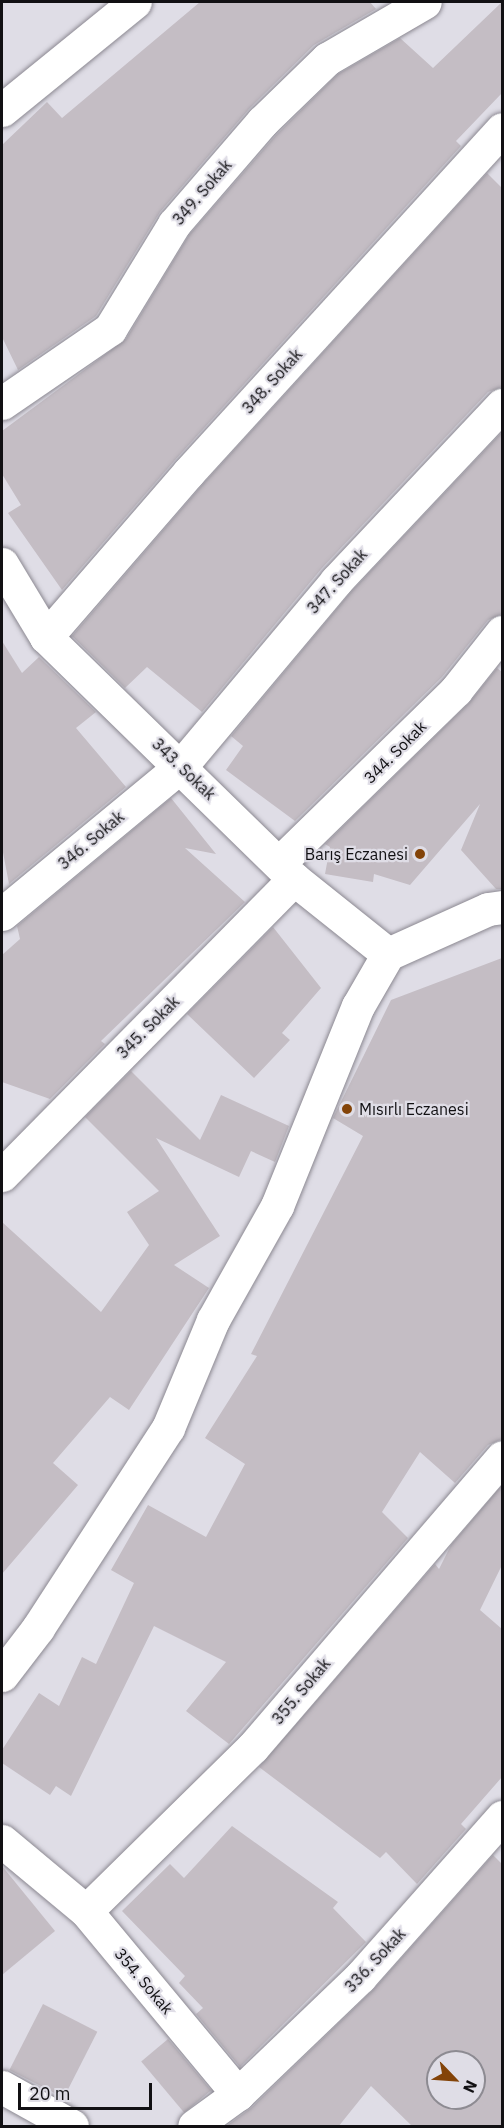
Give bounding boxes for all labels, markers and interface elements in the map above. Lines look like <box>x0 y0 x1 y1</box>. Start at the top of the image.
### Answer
street label: 349. Sokak <box>168 155 236 229</box>
street label: 348. Sokak <box>238 345 306 417</box>
street label: 347. Sokak <box>303 545 371 617</box>
street label: 344. Sokak <box>360 717 430 787</box>
street label: 343. Sokak <box>148 734 220 804</box>
street label: 346. Sokak <box>54 807 128 873</box>
place label: Barış Eczanesi <box>305 844 408 864</box>
marker: Barış Eczanesi <box>413 847 427 861</box>
street label: 345. Sokak <box>113 992 183 1062</box>
place label: Mısırlı Eczanesi <box>359 1099 469 1119</box>
marker: Mısırlı Eczanesi <box>340 1102 354 1116</box>
street label: 355. Sokak <box>268 1654 334 1728</box>
street label: 336. Sokak <box>341 1924 409 1996</box>
street label: 354. Sokak <box>111 1944 177 2018</box>
north arrow <box>426 2050 486 2110</box>
scale bar <box>21 2071 154 2109</box>
text: N <box>459 2077 482 2096</box>
text: 20 m <box>29 2082 71 2105</box>

